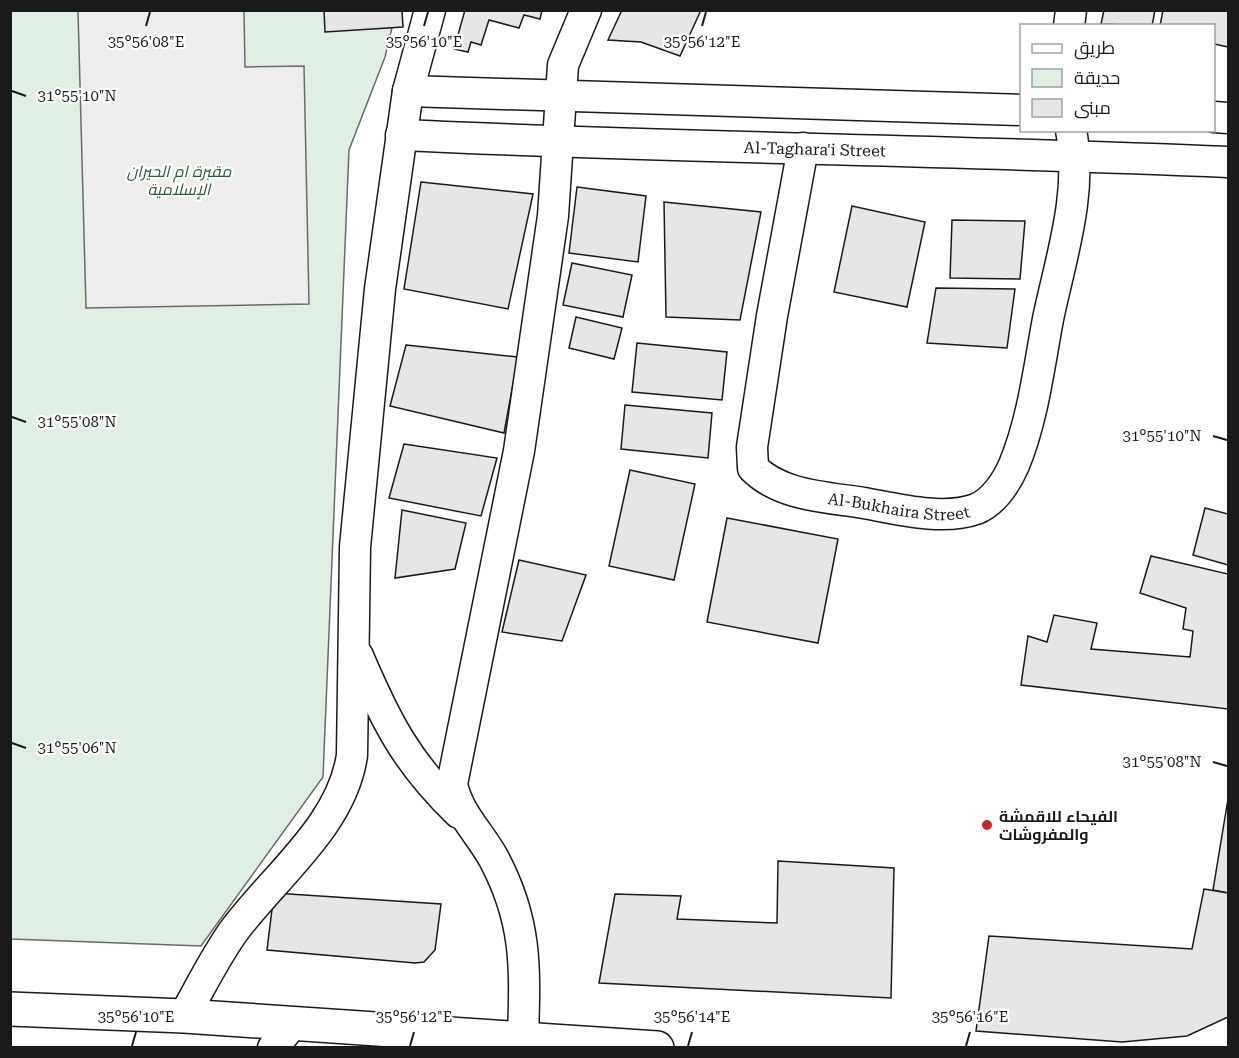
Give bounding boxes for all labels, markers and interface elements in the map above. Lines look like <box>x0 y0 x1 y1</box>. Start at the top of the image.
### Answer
legend <box>1020 24 1215 132</box>
text: 35°56'08"E <box>108 33 184 51</box>
text: 35°56'10"E <box>386 33 462 51</box>
text: 35°56'12"E <box>664 33 740 51</box>
text: طريق <box>1074 37 1115 60</box>
text: حديقة <box>1074 67 1120 88</box>
text: 31°55'10"N <box>37 87 117 105</box>
text: مبنى <box>1074 97 1111 119</box>
street label: Al-Taghara'i Street <box>743 137 886 160</box>
park label: مقبرة ام الحيران الإسلامية <box>127 162 232 200</box>
text: 31°55'08"N <box>37 413 117 431</box>
text: 31°55'10"N <box>1122 427 1202 445</box>
street label: Al-Bukhaira Street <box>827 489 972 524</box>
text: 31°55'06"N <box>37 739 117 757</box>
text: 31°55'08"N <box>1122 753 1202 771</box>
place label: الفيحاء للاقمشة والمفروشات <box>999 807 1118 844</box>
marker: الفيحاء للاقمشة والمفروشات <box>980 818 994 832</box>
text: 35°56'10"E <box>98 1008 174 1026</box>
text: 35°56'12"E <box>376 1008 452 1026</box>
text: 35°56'14"E <box>654 1008 730 1026</box>
text: 35°56'16"E <box>932 1008 1008 1026</box>

